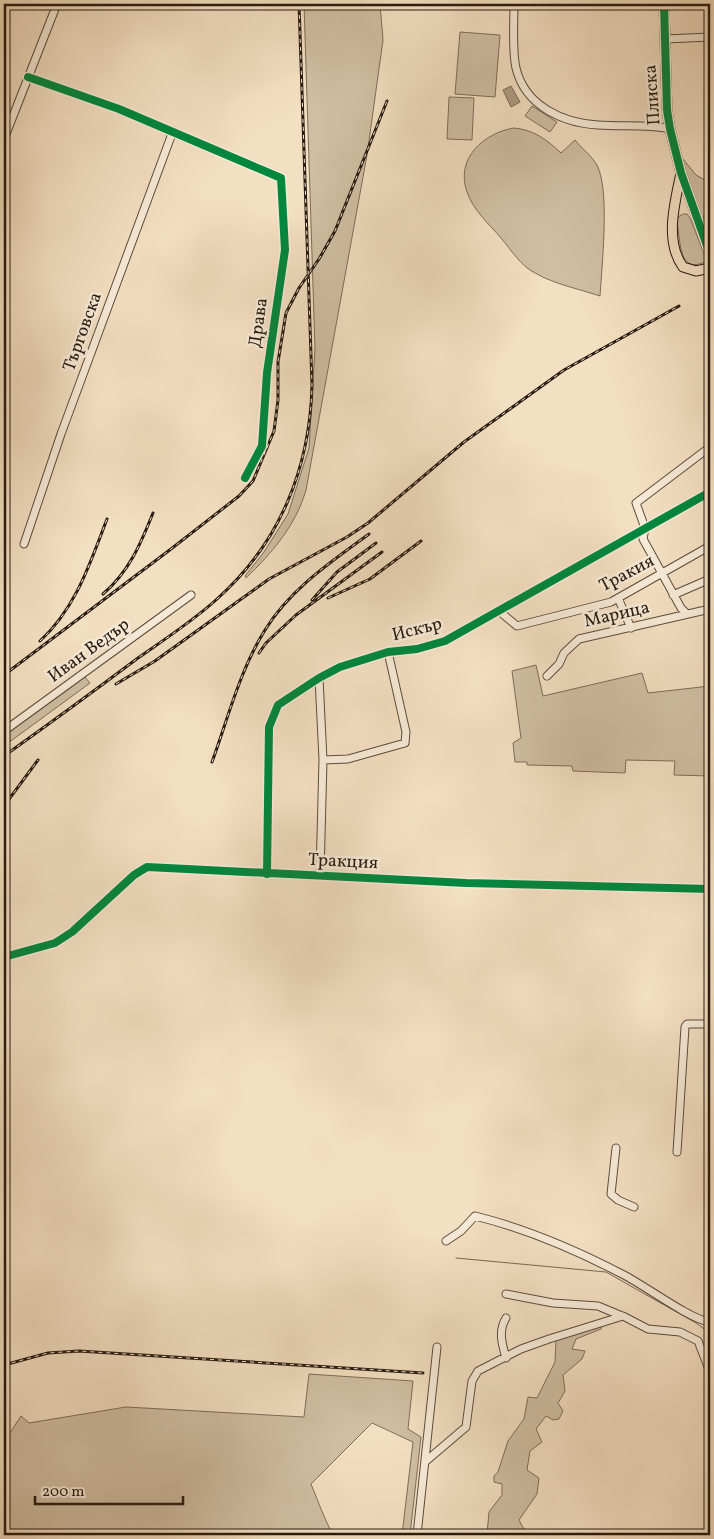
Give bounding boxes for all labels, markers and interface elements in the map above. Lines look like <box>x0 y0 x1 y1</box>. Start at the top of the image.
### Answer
street label: Плиска <box>638 64 668 126</box>
street label: Търговска <box>57 289 109 375</box>
street label: Драва <box>243 296 275 350</box>
street label: Тракия <box>595 549 659 599</box>
street label: Марица <box>582 595 652 635</box>
street label: Искър <box>389 612 445 648</box>
street label: Иван Ведър <box>43 613 135 689</box>
street label: Тракция <box>307 848 379 876</box>
scale bar <box>35 1474 182 1506</box>
text: 200 m <box>42 1482 85 1503</box>

